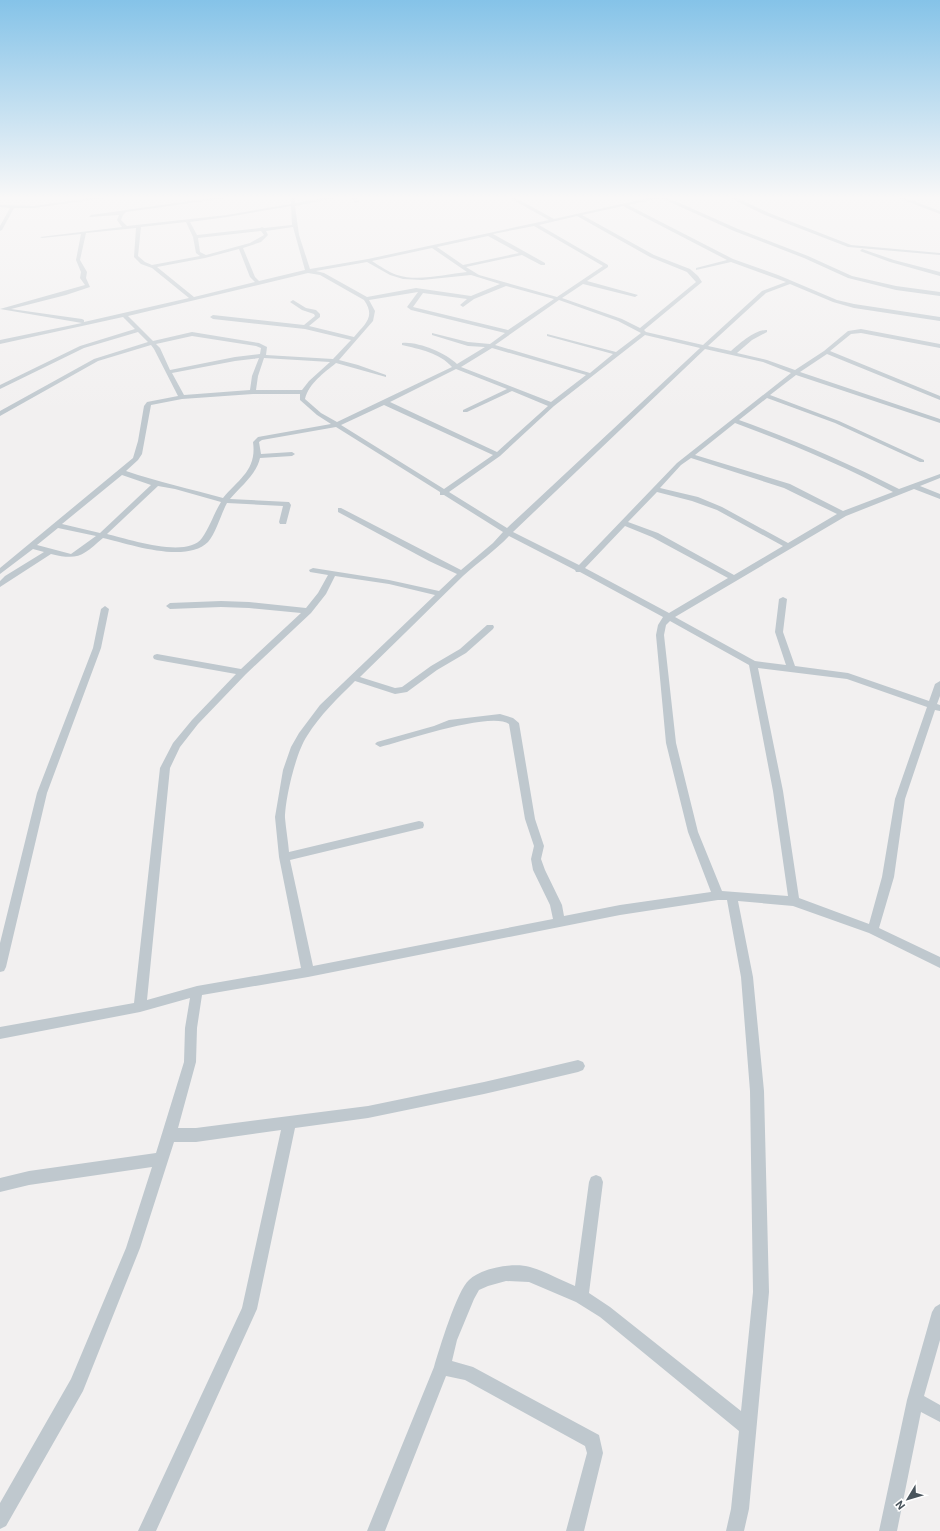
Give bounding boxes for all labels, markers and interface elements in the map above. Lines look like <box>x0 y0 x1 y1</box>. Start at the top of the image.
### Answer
north arrow <box>888 1479 928 1519</box>
text: N <box>893 1498 908 1512</box>

